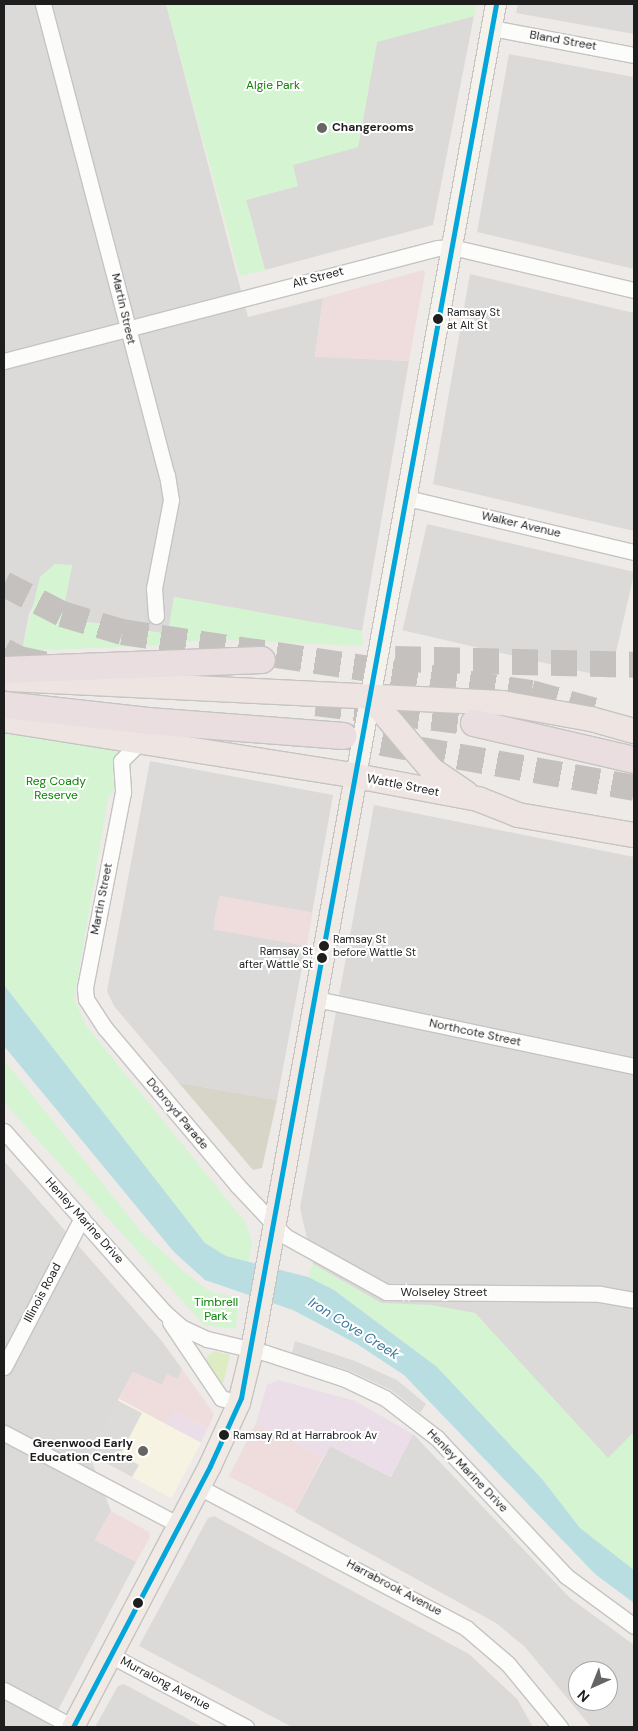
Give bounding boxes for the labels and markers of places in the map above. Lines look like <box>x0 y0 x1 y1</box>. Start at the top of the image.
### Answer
place label: Changerooms <box>332 121 414 135</box>
marker: Changerooms <box>316 122 328 134</box>
place label: Ramsay St at Alt St <box>447 306 500 332</box>
marker: Ramsay St at Alt St <box>433 314 443 324</box>
place label: Ramsay St before Wattle St <box>333 933 416 959</box>
marker: Ramsay St before Wattle St <box>319 941 329 951</box>
place label: Ramsay St after Wattle St <box>239 945 313 971</box>
marker: Ramsay St after Wattle St <box>317 953 327 963</box>
place label: Ramsay Rd at Harrabrook Av <box>233 1428 377 1442</box>
marker: Ramsay Rd at Harrabrook Av <box>219 1430 229 1440</box>
place label: Greenwood Early Education Centre <box>30 1437 133 1465</box>
marker: Greenwood Early Education Centre <box>137 1445 149 1457</box>
unlabelled marker <box>133 1598 143 1608</box>

